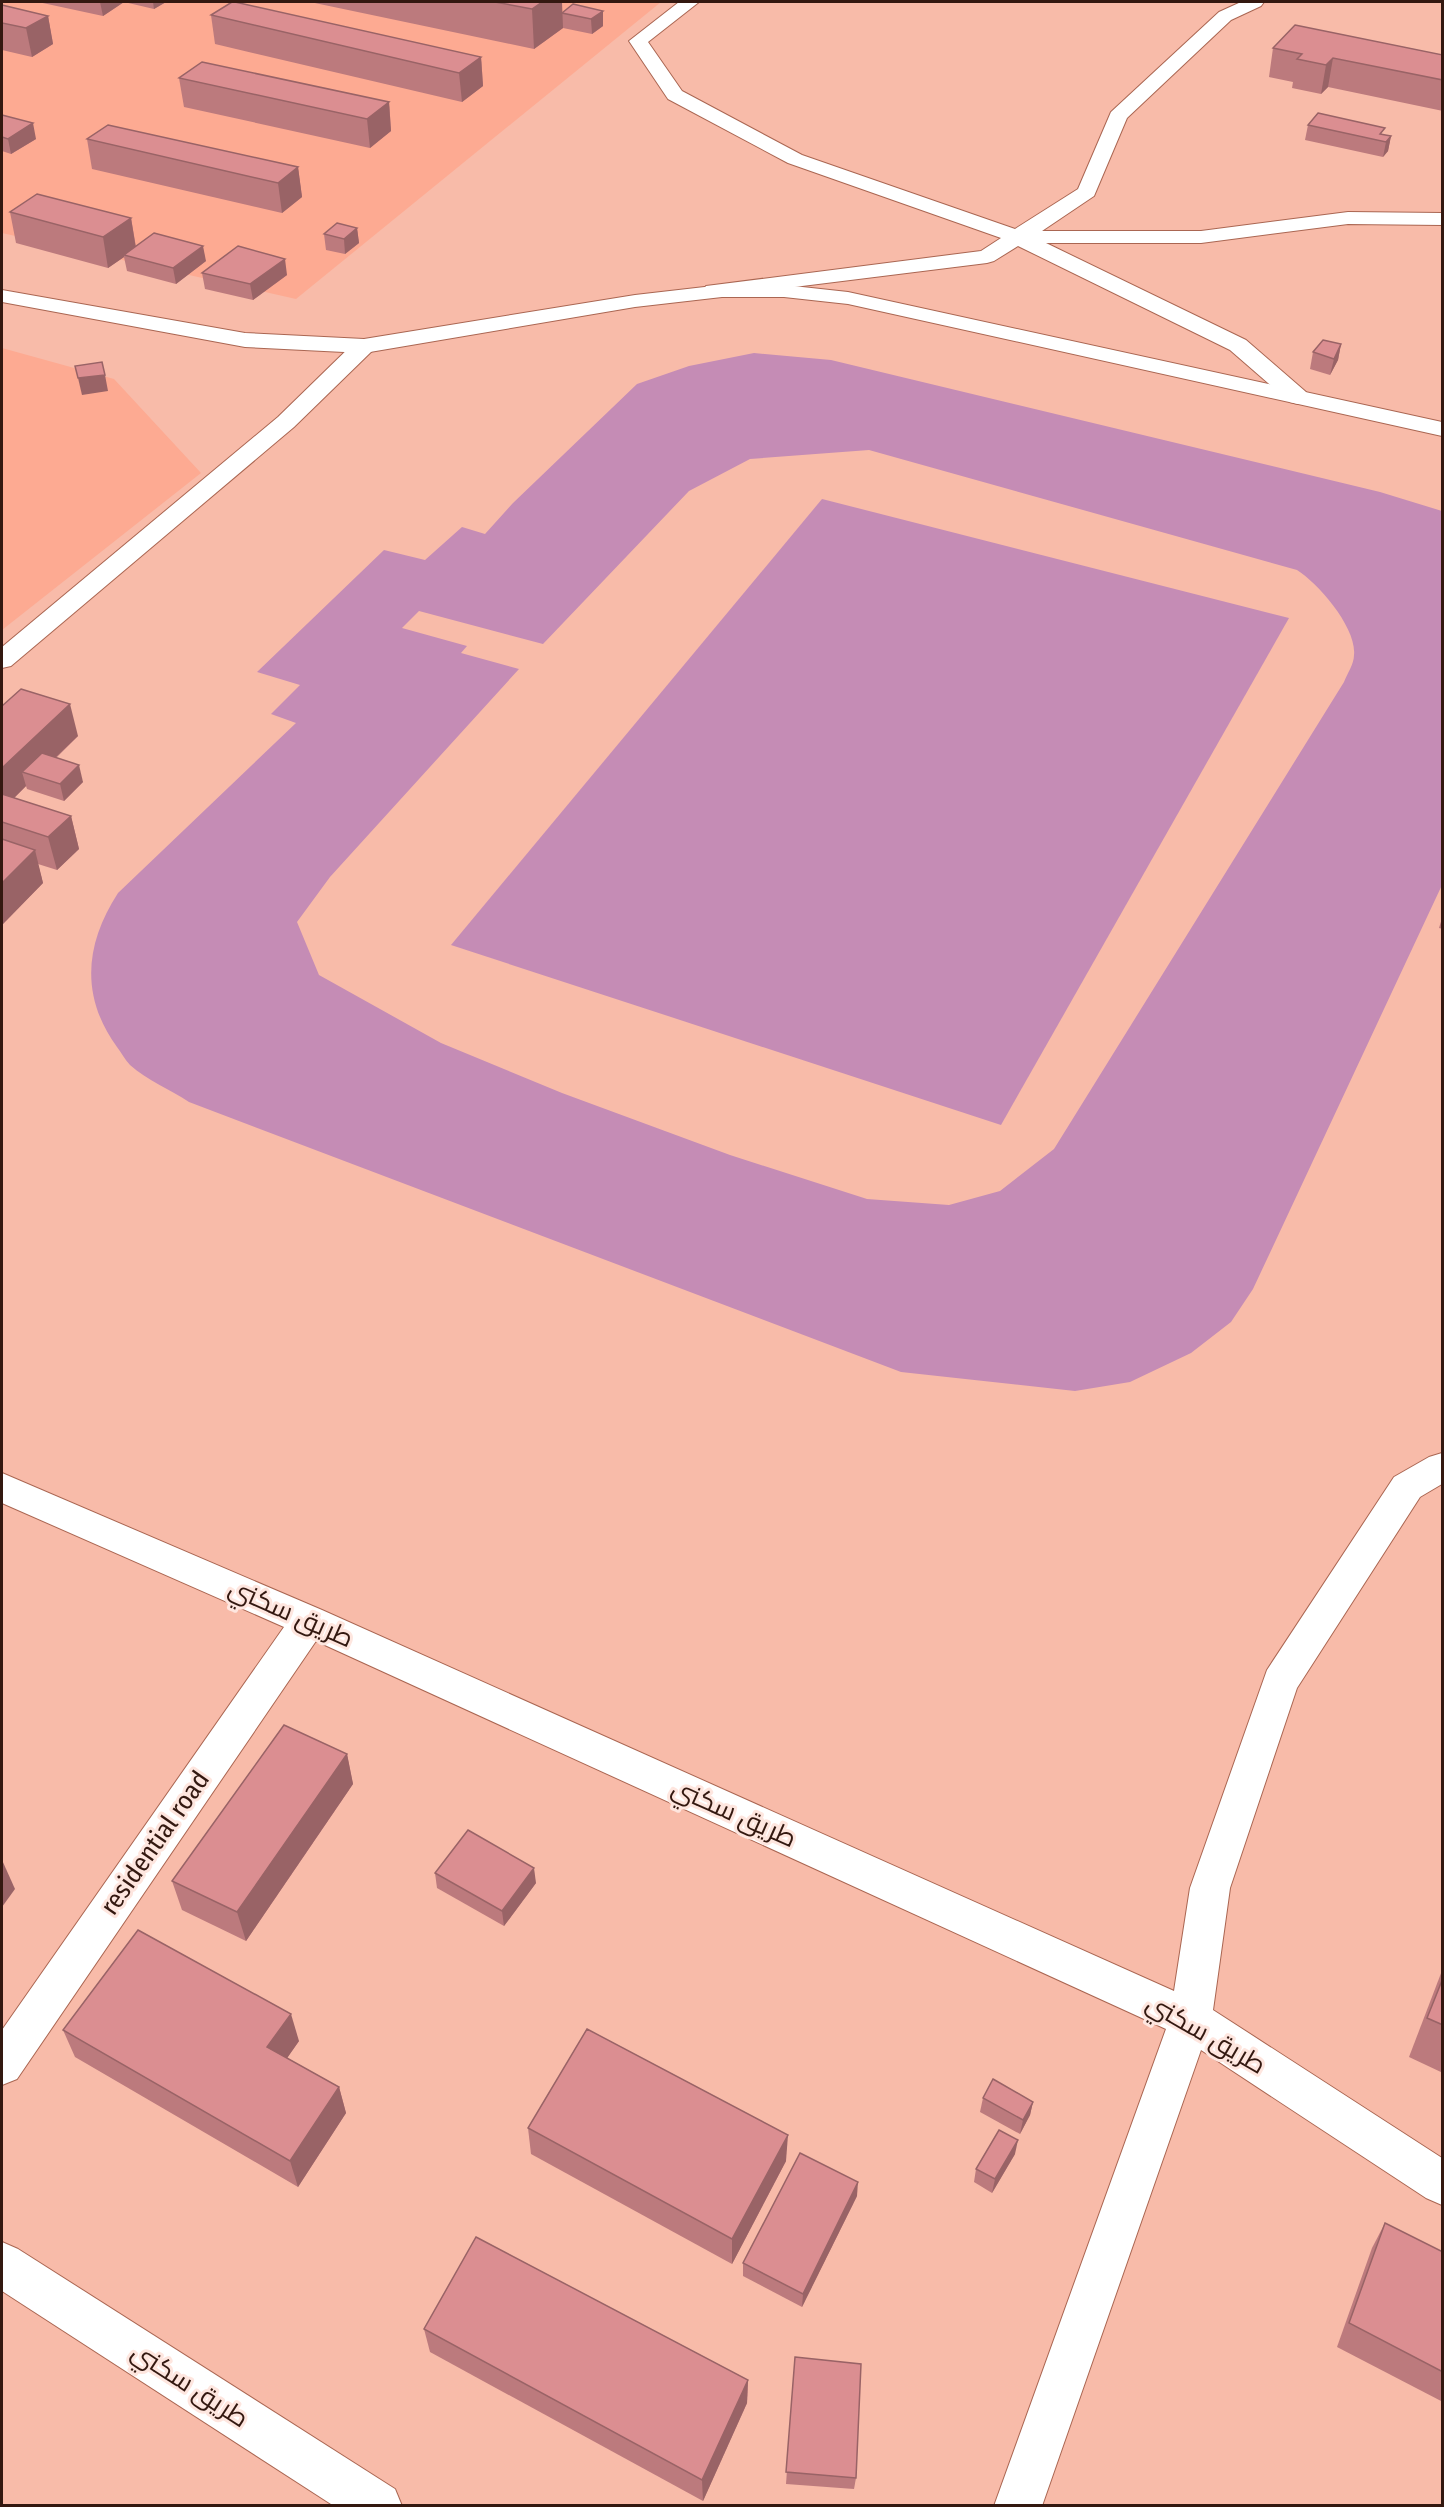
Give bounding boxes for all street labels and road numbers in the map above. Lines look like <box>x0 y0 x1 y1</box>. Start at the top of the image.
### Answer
street label: طريق سكني <box>222 1572 358 1659</box>
street label: residential road <box>94 1765 216 1921</box>
street label: طريق سكني <box>665 1772 801 1859</box>
street label: طريق سكني <box>1138 1987 1271 2085</box>
street label: طريق سكني <box>123 2336 254 2438</box>

